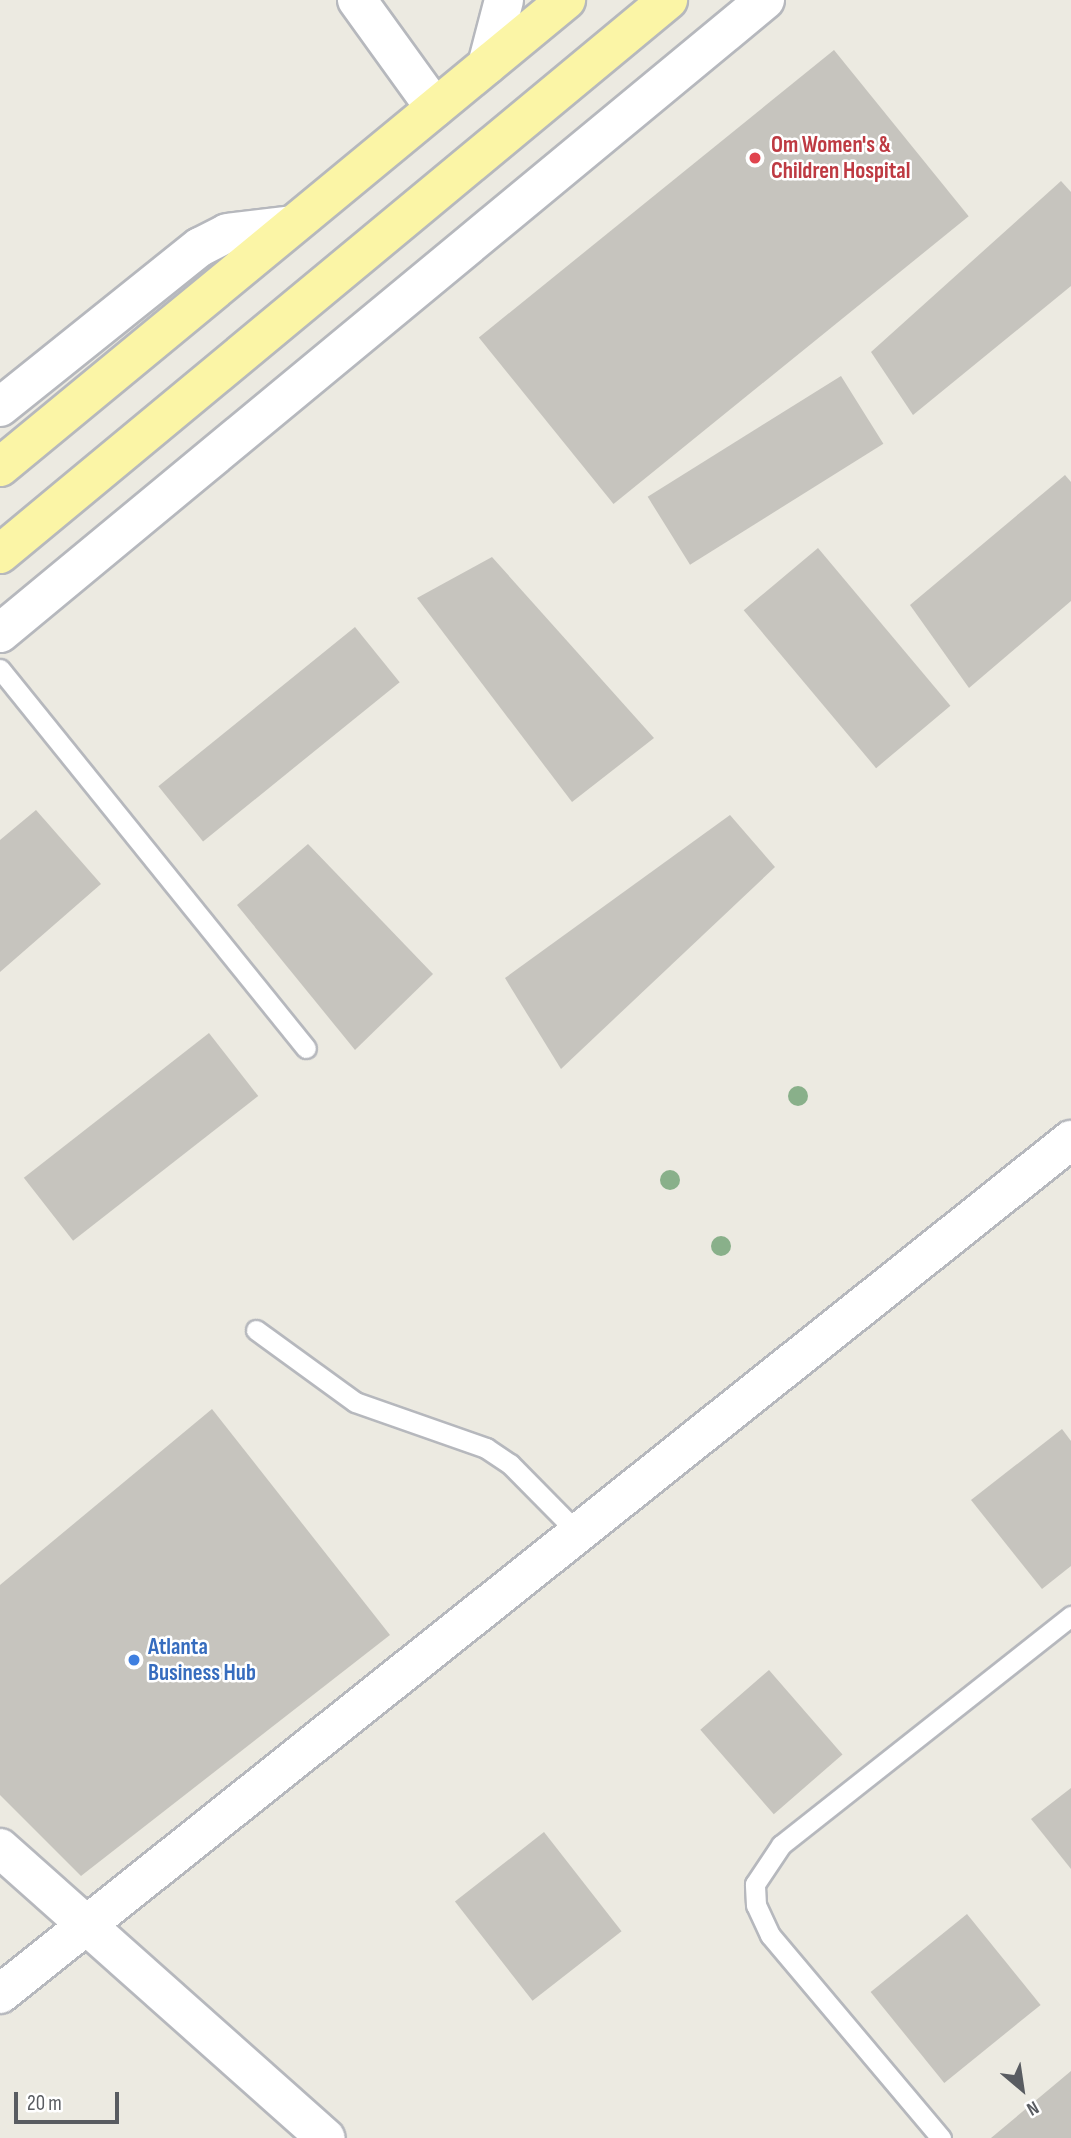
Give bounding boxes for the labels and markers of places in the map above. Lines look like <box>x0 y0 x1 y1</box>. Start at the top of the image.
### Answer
place label: Om Women's & Children Hospital <box>771 131 910 185</box>
marker: Om Women's & Children Hospital <box>745 148 765 168</box>
place label: Atlanta Business Hub <box>148 1633 256 1687</box>
marker: Atlanta Business Hub <box>126 1652 142 1668</box>

